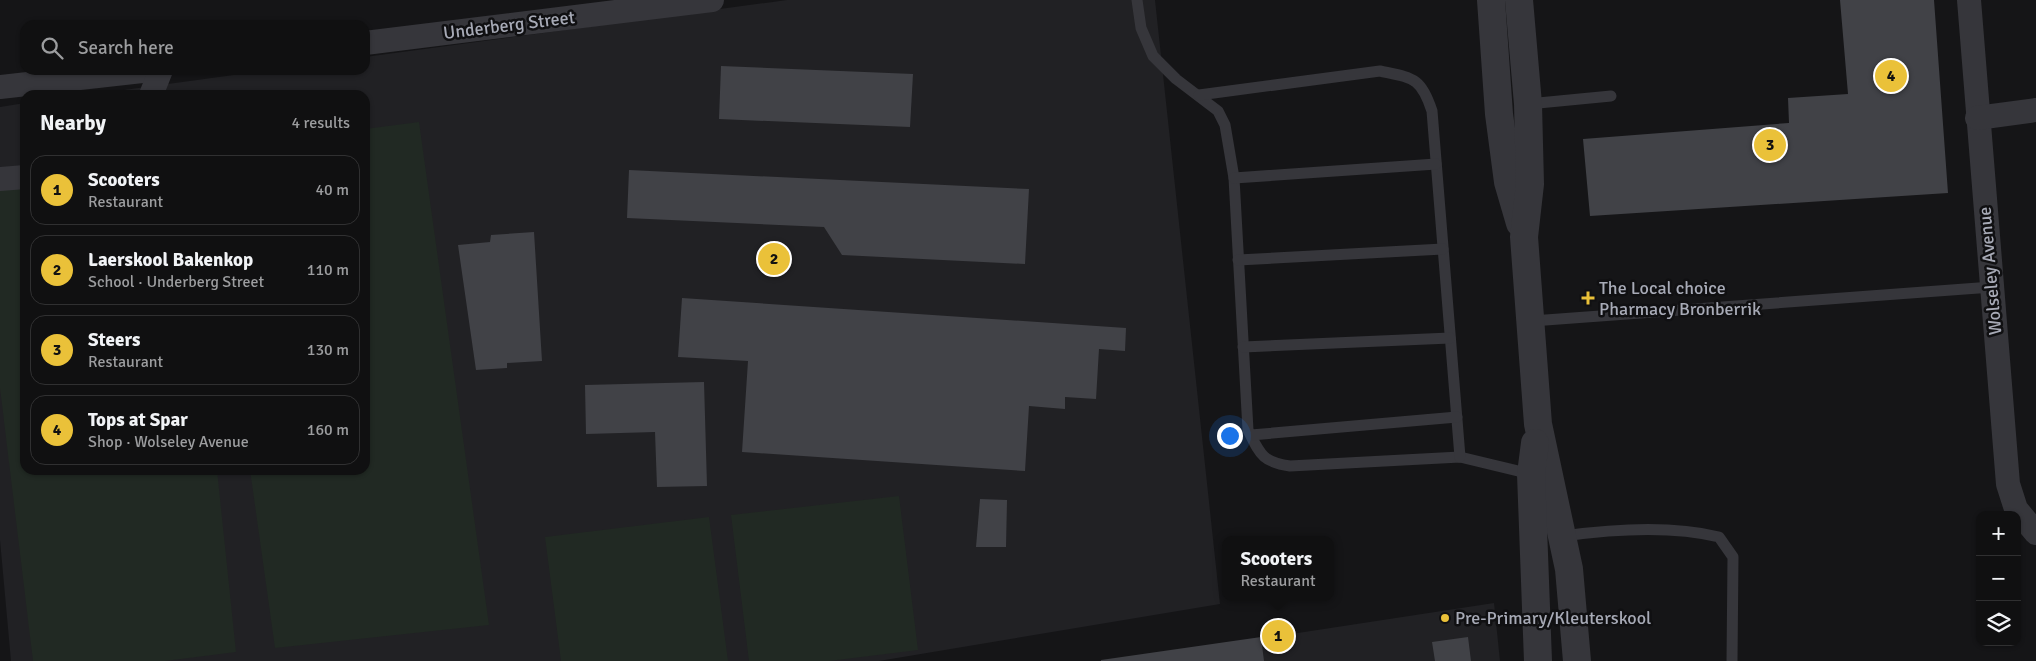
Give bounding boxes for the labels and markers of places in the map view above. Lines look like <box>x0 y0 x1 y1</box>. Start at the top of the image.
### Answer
pin: 4 <box>1875 57 1907 95</box>
pin: 3 <box>1754 126 1786 164</box>
pin: 2 <box>758 240 790 278</box>
place label: The Local choice Pharmacy Bronberrik <box>1599 277 1761 320</box>
marker: The Local choice Pharmacy Bronberrik <box>1581 291 1595 305</box>
place label: Pre-Primary/Kleuterskool <box>1455 607 1651 629</box>
marker: Pre-Primary/Kleuterskool <box>1439 612 1451 624</box>
pin: 1 <box>1262 617 1294 655</box>

